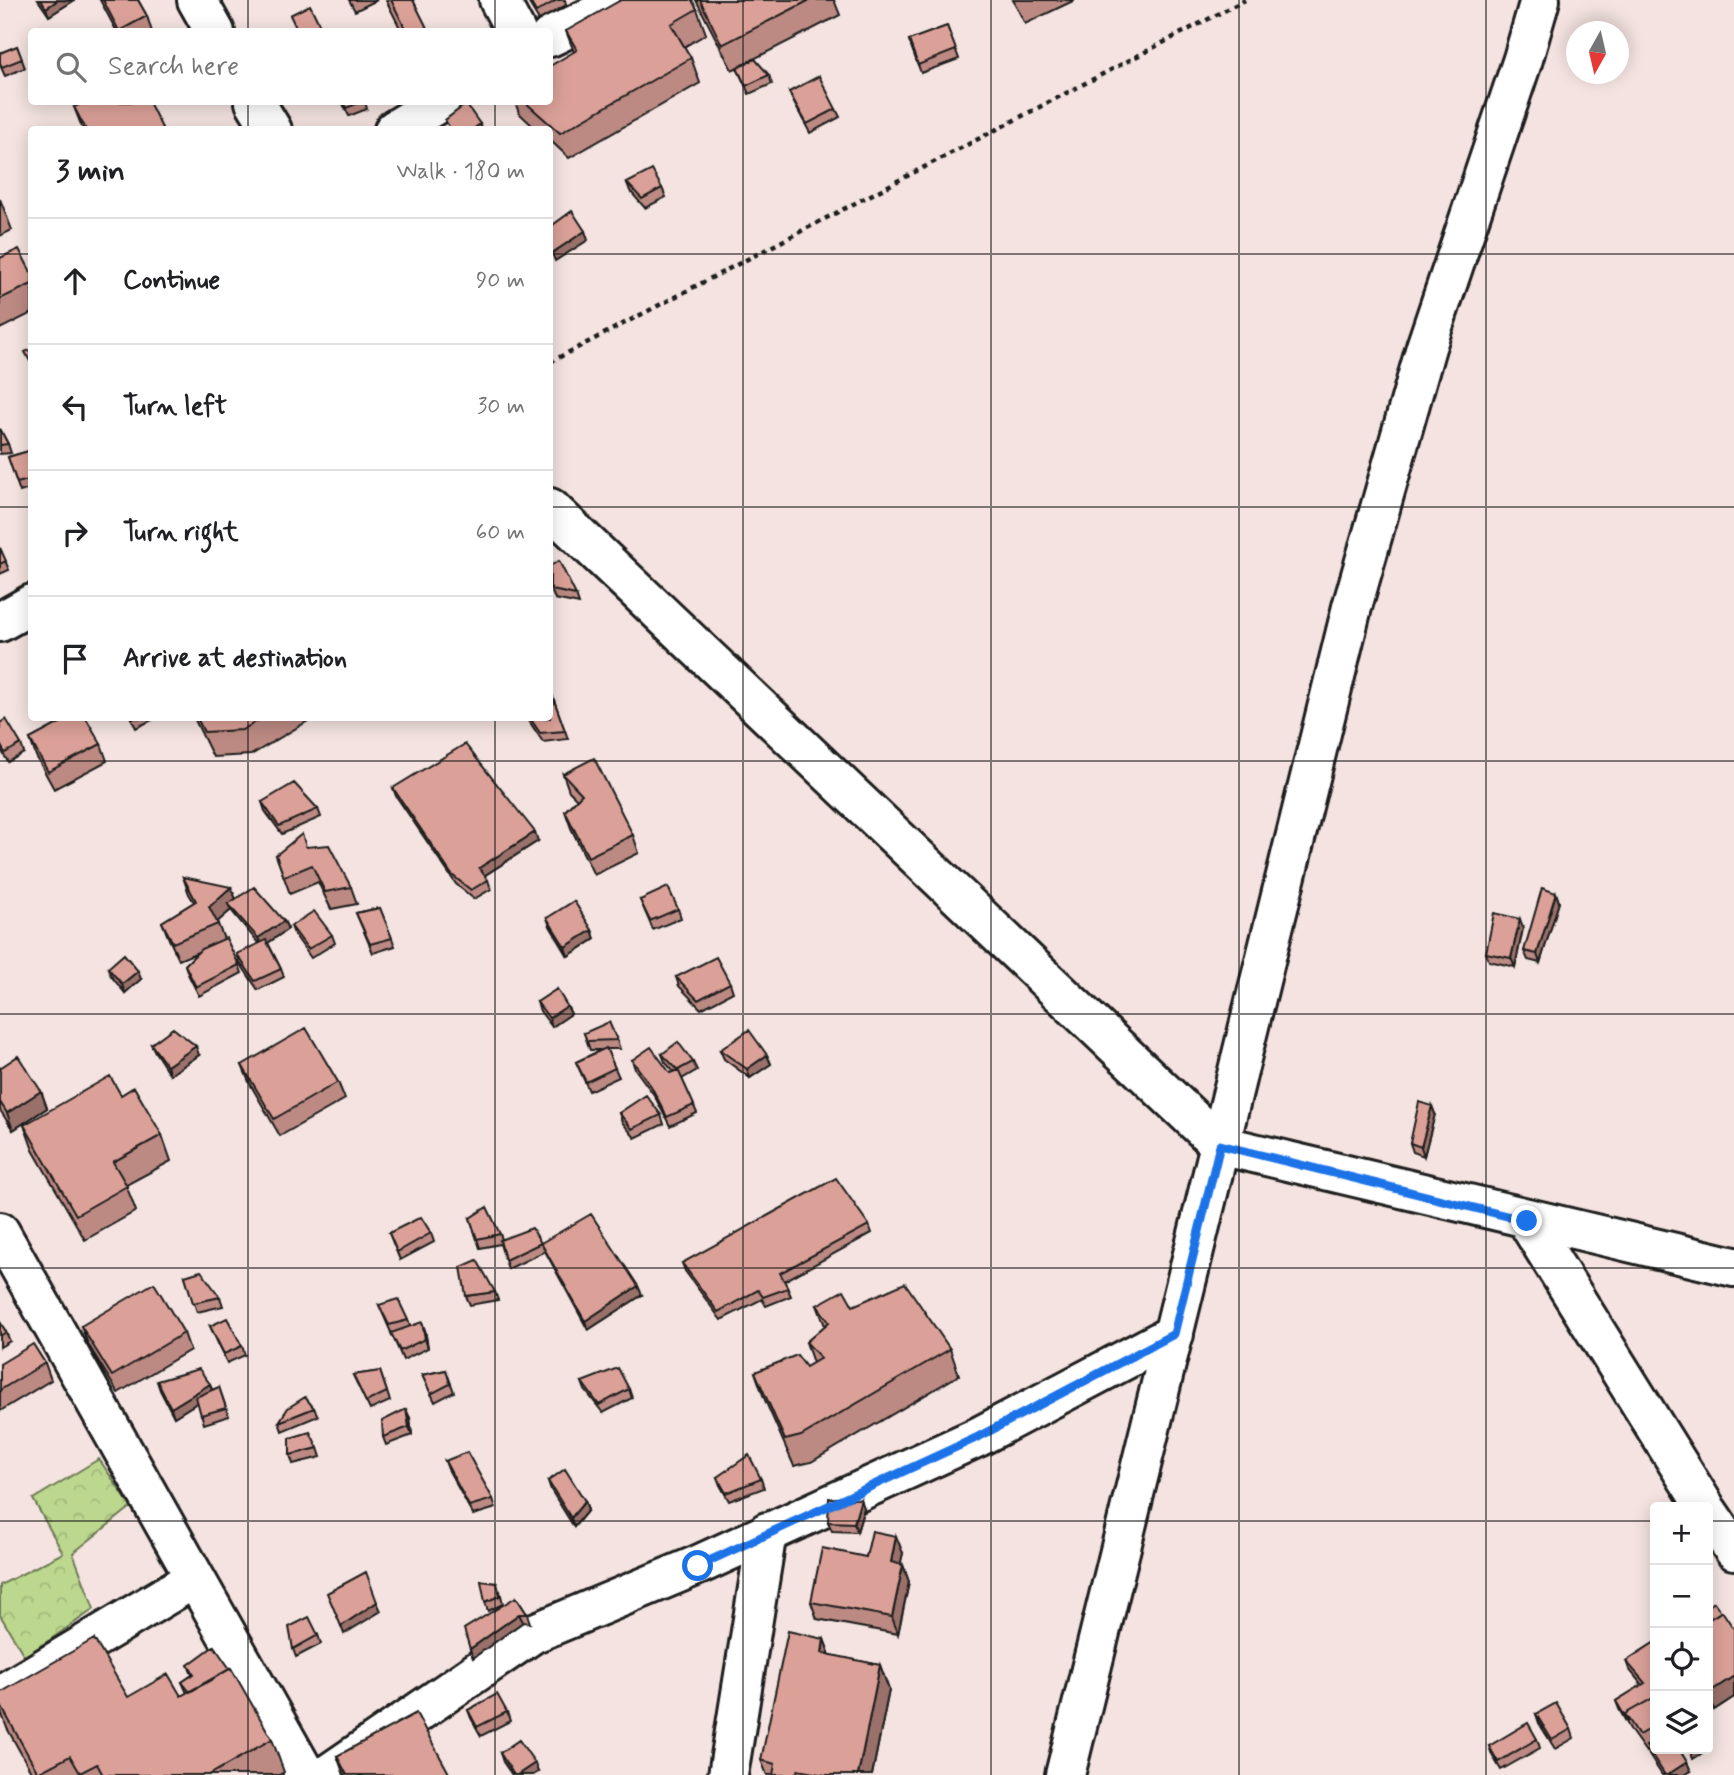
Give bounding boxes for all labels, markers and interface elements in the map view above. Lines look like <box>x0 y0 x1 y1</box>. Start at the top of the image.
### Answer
north arrow <box>1566 21 1629 84</box>
search box <box>28 28 553 105</box>
icon: search <box>52 48 90 86</box>
text: Search here <box>108 50 239 84</box>
text: 3 min <box>56 152 125 191</box>
text: Walk · 180 m <box>396 157 525 187</box>
icon: ahead <box>56 262 94 300</box>
text: Continue <box>123 264 220 298</box>
text: 90 m <box>476 266 525 296</box>
icon: left <box>56 388 94 426</box>
text: Turn left <box>123 390 227 424</box>
text: 30 m <box>477 392 525 422</box>
icon: right <box>56 514 94 552</box>
text: Turn right <box>123 516 239 550</box>
text: 60 m <box>476 518 525 548</box>
icon: arrive <box>56 640 94 678</box>
text: Arrive at destination <box>123 642 347 676</box>
route end <box>1511 1205 1542 1236</box>
map controls <box>1650 1502 1713 1754</box>
button: + <box>1650 1502 1713 1565</box>
route start <box>682 1550 713 1581</box>
button: − <box>1650 1565 1713 1628</box>
button: locate <box>1650 1628 1713 1691</box>
button: layers <box>1650 1691 1713 1754</box>

